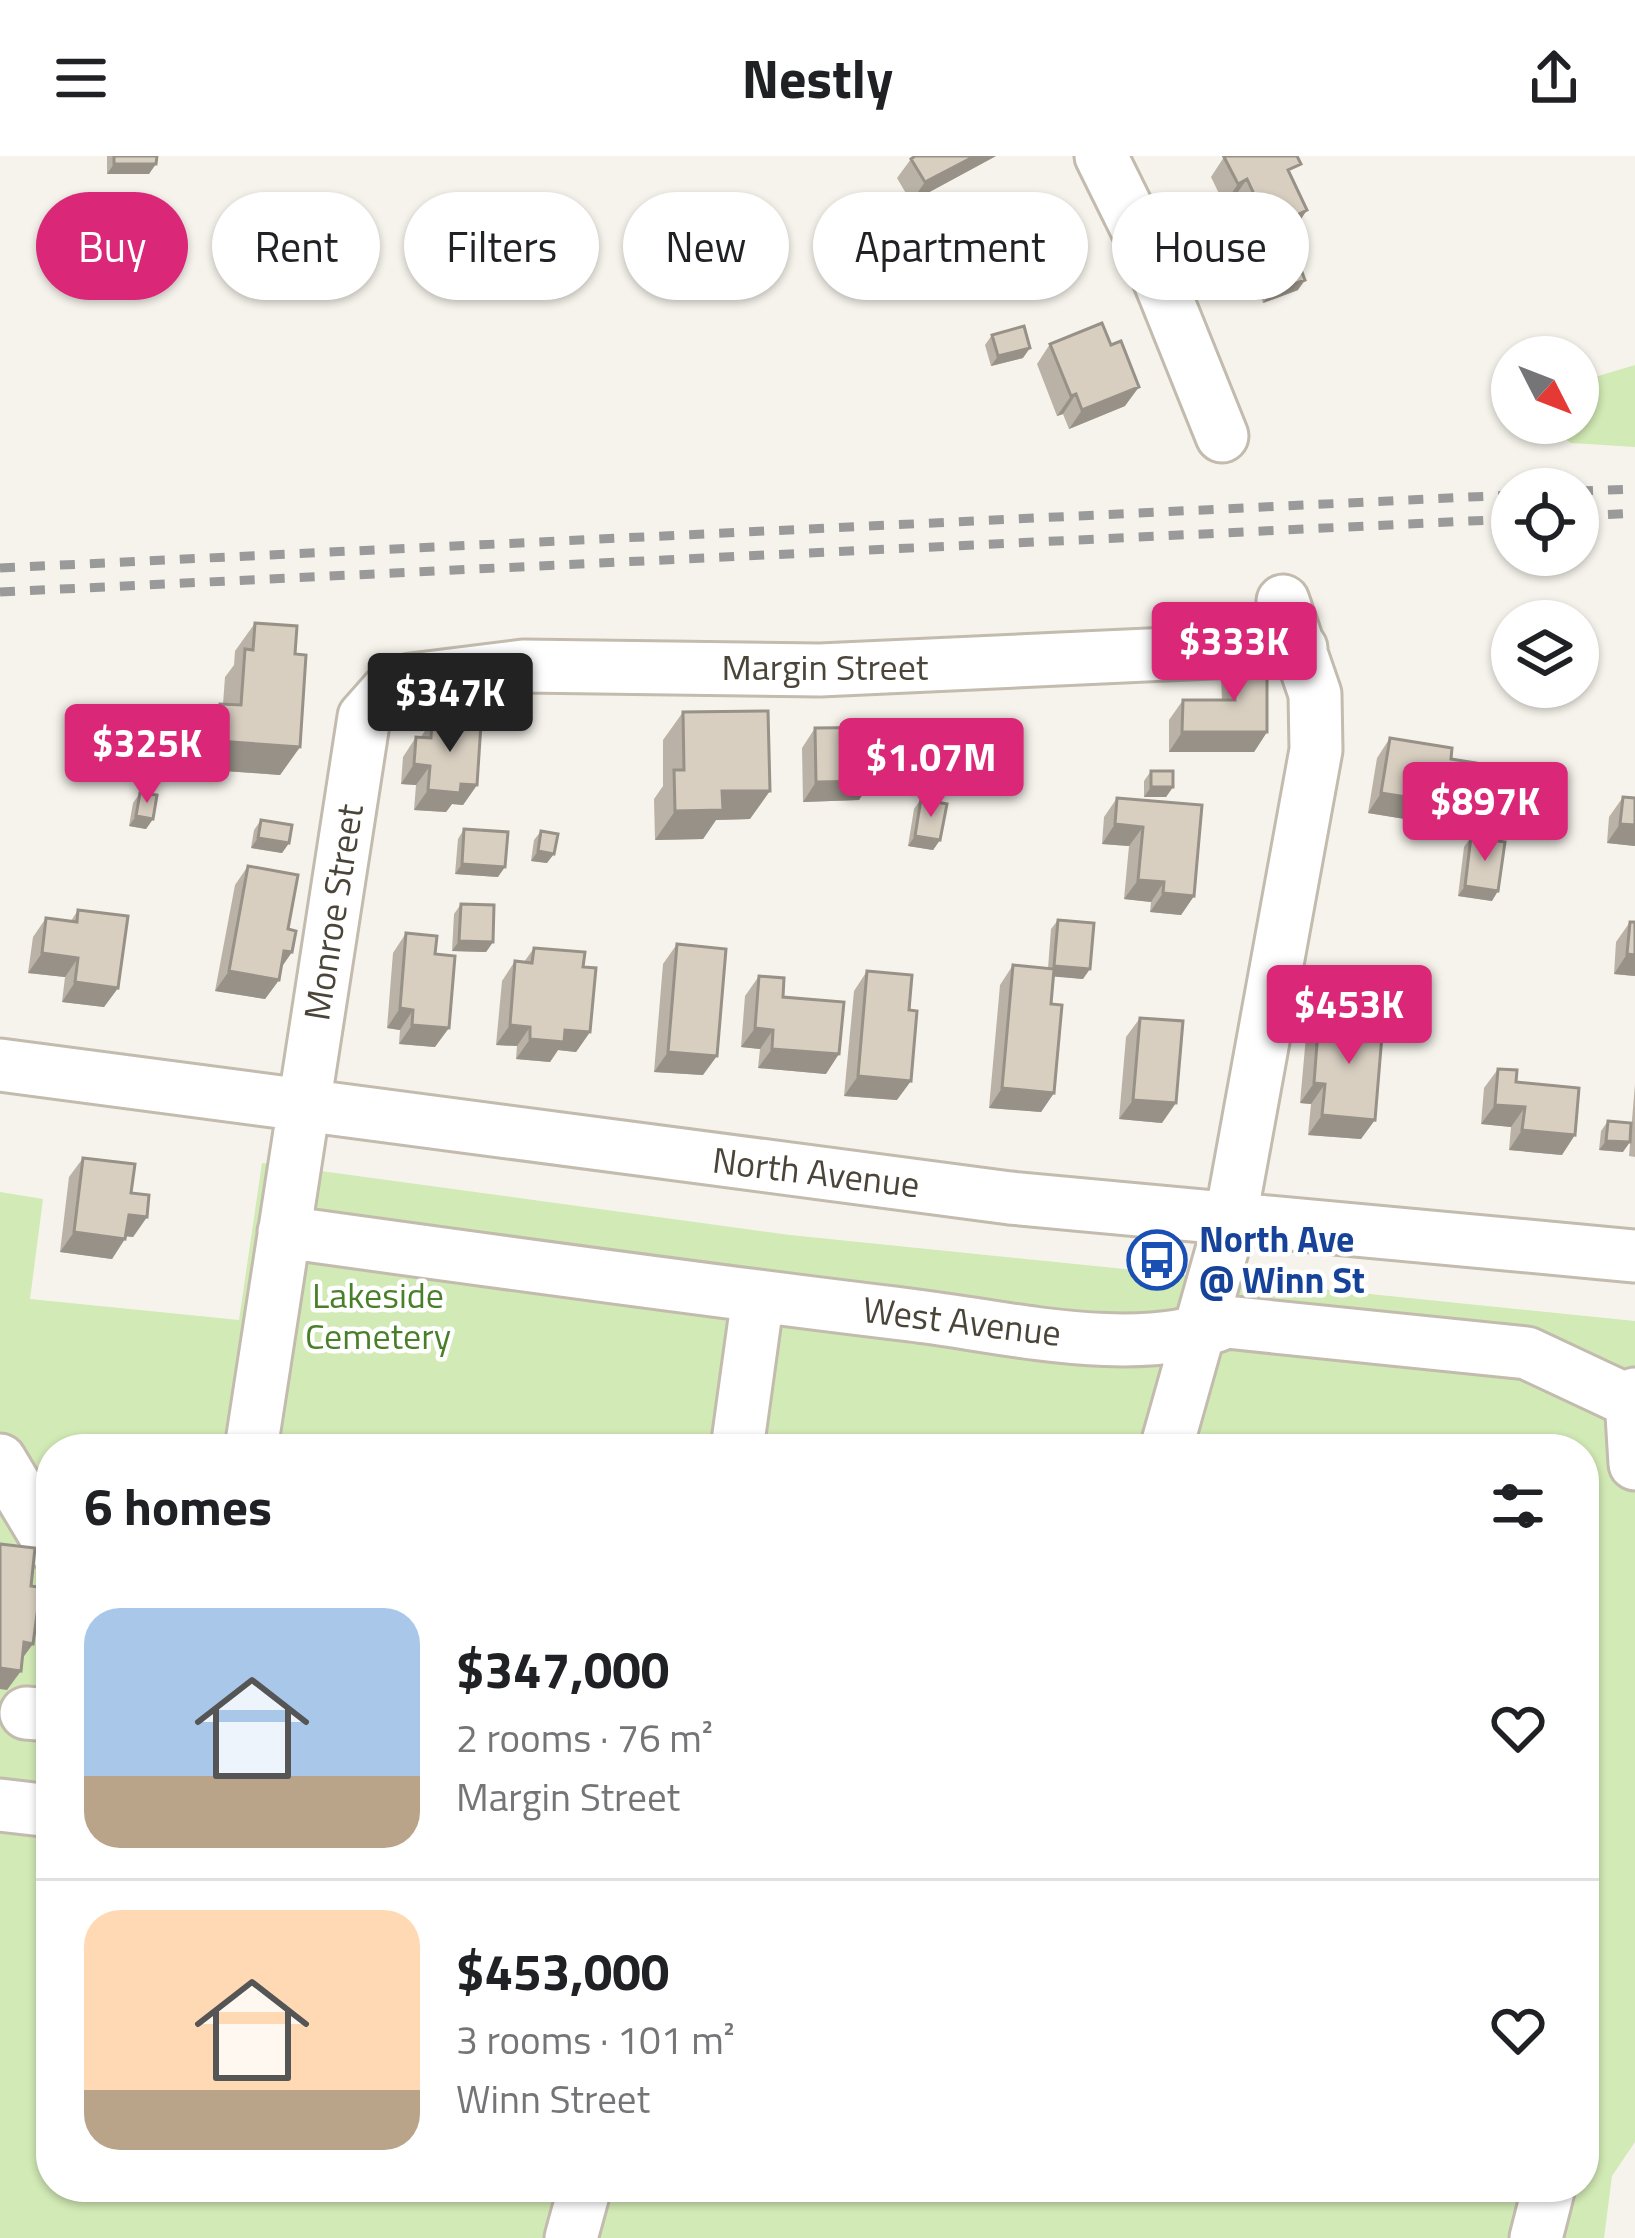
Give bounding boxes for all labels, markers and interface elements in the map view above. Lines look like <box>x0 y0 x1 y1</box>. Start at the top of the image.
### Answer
text: Nestly <box>742 37 893 119</box>
icon: menu <box>48 45 114 111</box>
icon: share <box>1521 45 1587 111</box>
chip: Buy <box>36 192 188 300</box>
chip: Rent <box>212 192 380 300</box>
chip: Filters <box>404 192 599 300</box>
chip: New <box>623 192 789 300</box>
chip: Apartment <box>813 192 1088 300</box>
chip: House <box>1112 192 1309 300</box>
north arrow <box>1491 336 1599 444</box>
map controls <box>1491 336 1599 708</box>
button: locate <box>1491 468 1599 576</box>
button: layers <box>1491 600 1599 708</box>
pin: $333K <box>1150 602 1318 704</box>
text: $333K <box>1179 611 1289 670</box>
street label: Margin Street <box>722 639 929 694</box>
pin: $347K <box>366 653 534 755</box>
text: $347K <box>395 662 505 721</box>
pin: $325K <box>63 704 231 806</box>
text: $325K <box>92 713 202 772</box>
pin: $1.07M <box>833 718 1029 820</box>
text: $1.07M <box>866 727 996 786</box>
pin: $897K <box>1401 762 1569 864</box>
text: $897K <box>1430 771 1540 830</box>
street label: Monroe Street <box>288 799 377 1024</box>
pin: $453K <box>1265 965 1433 1067</box>
text: $453K <box>1294 974 1404 1033</box>
street label: North Avenue <box>709 1132 923 1211</box>
place label: North Ave @ Winn St <box>1199 1211 1365 1307</box>
bus stop icon: North Ave @ Winn St <box>1126 1229 1188 1291</box>
park label: Lakeside Cemetery <box>305 1267 451 1363</box>
street label: West Avenue <box>860 1281 1064 1360</box>
text: 6 homes <box>84 1467 272 1545</box>
icon: filters <box>1485 1473 1551 1539</box>
text: $347,000 <box>456 1630 669 1708</box>
icon: home <box>180 1656 324 1800</box>
icon: heart <box>1485 1695 1551 1761</box>
text: 2 rooms · 76 m² <box>456 1708 713 1767</box>
text: Margin Street <box>456 1767 680 1826</box>
text: $453,000 <box>456 1932 669 2010</box>
icon: home <box>180 1958 324 2102</box>
icon: heart <box>1485 1997 1551 2063</box>
text: 3 rooms · 101 m² <box>456 2010 735 2069</box>
text: Winn Street <box>456 2069 650 2128</box>

